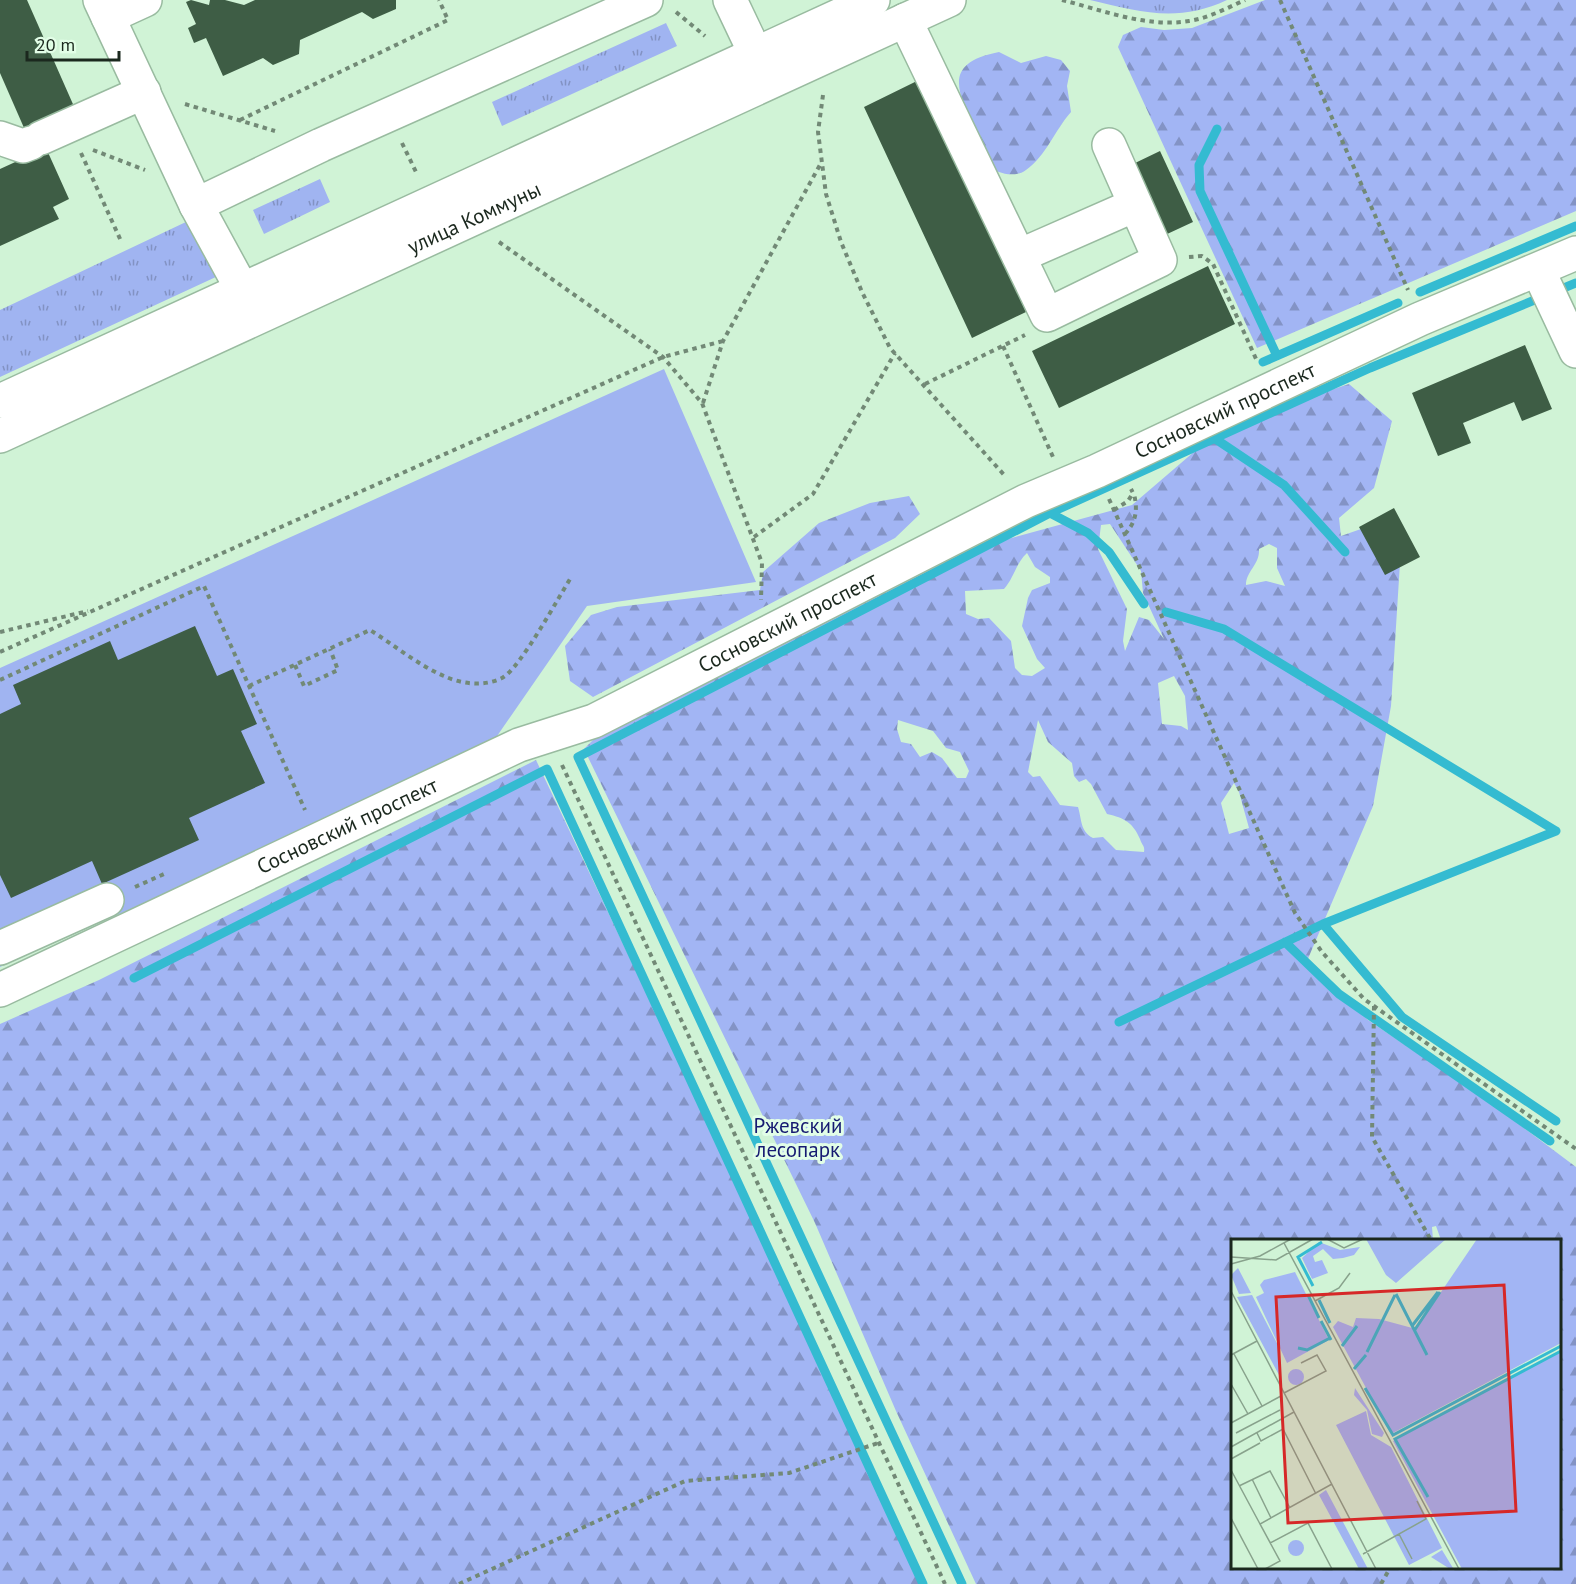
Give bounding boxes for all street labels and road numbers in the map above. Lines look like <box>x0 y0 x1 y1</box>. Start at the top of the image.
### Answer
street label: улица Коммуны <box>403 175 545 260</box>
street label: Сосновский проспект <box>1130 356 1320 464</box>
street label: Сосновский проспект <box>694 565 882 679</box>
street label: Сосновский проспект <box>252 771 442 880</box>

